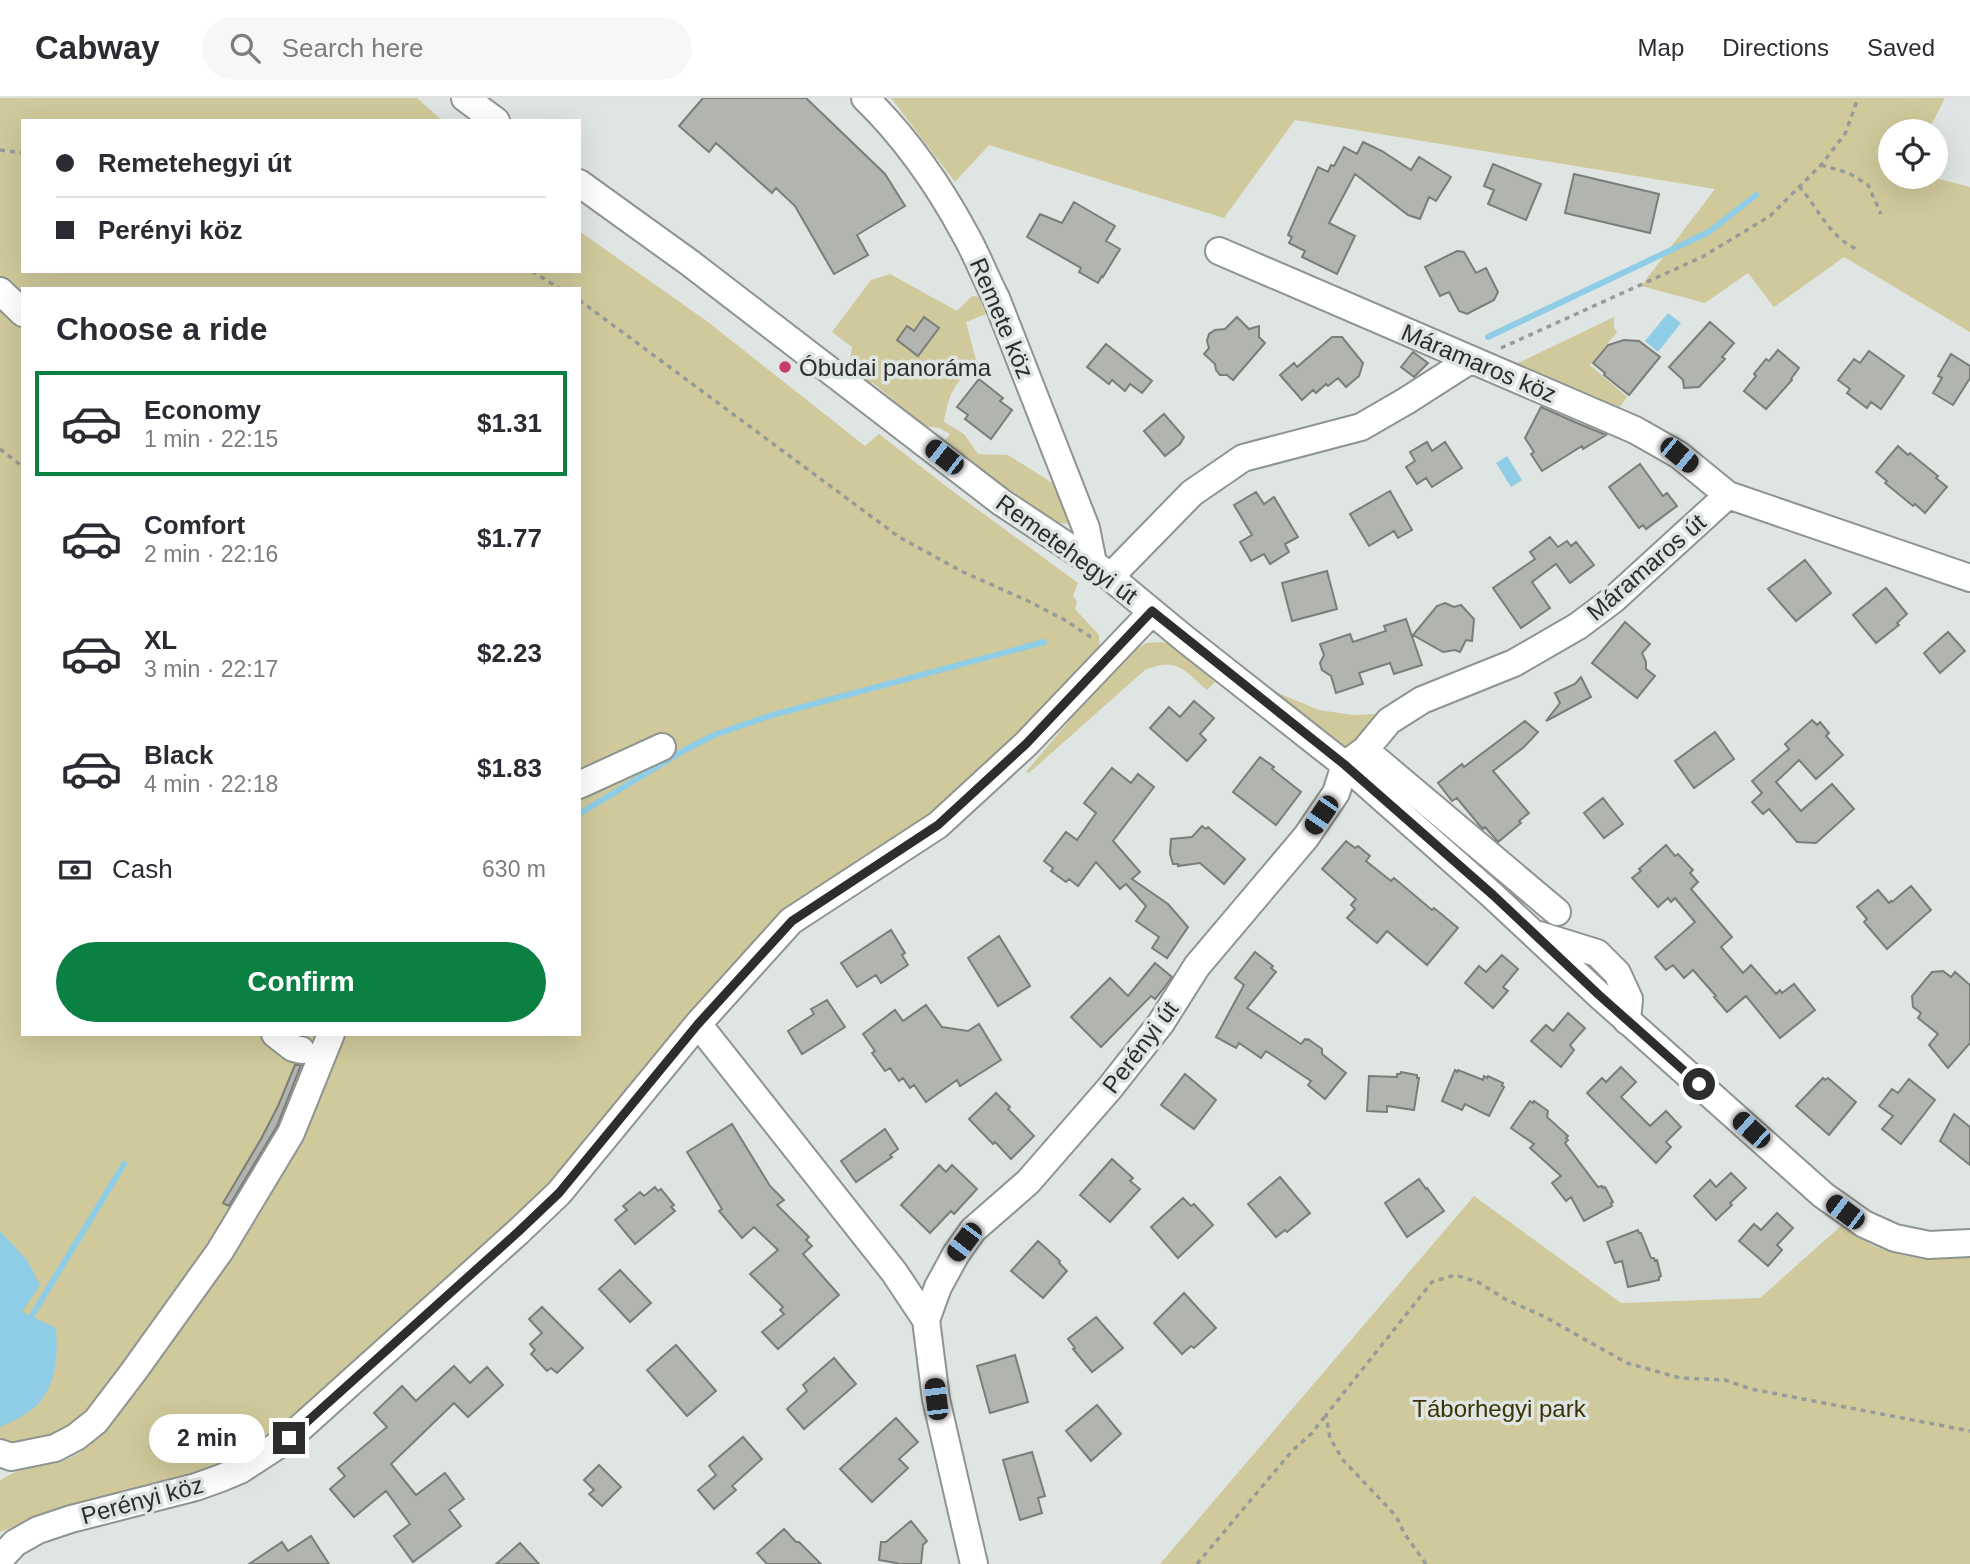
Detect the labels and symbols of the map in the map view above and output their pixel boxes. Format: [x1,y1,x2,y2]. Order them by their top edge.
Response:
street label: Remete köz [965,254,1039,382]
street label: Máramaros köz [1398,318,1560,408]
place label: Óbudai panoráma [799,354,992,381]
marker: Óbudai panoráma [777,359,793,375]
car [1657,434,1702,476]
car [921,436,968,478]
street label: Remetehegyi út [991,489,1143,610]
street label: Máramaros út [1581,508,1711,626]
car [1301,792,1342,838]
street label: Perényi út [1097,995,1183,1098]
route start [1683,1068,1715,1100]
car [1729,1108,1774,1152]
car [1822,1191,1869,1233]
car [943,1219,986,1265]
car [924,1377,949,1421]
park label: Táborhegyi park [1412,1395,1587,1422]
callout: 2 min [149,1414,264,1462]
route end [273,1422,305,1454]
street label: Perényi köz [78,1471,206,1529]

